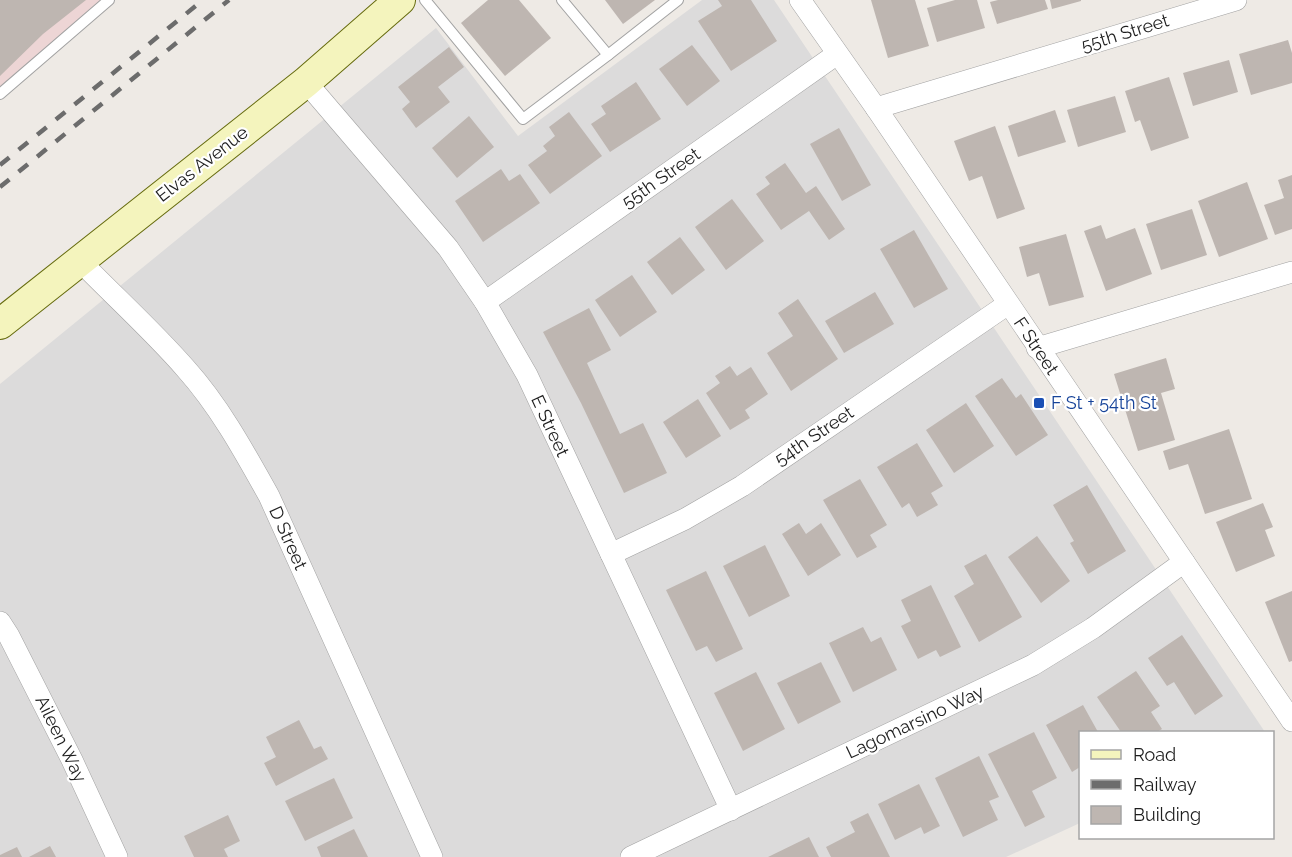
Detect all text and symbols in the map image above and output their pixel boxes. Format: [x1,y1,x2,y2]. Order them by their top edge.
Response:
street label: 55th Street [1078,9,1171,56]
street label: Elvas Avenue [152,121,252,206]
street label: 55th Street [618,143,704,212]
street label: F Street [1010,313,1063,378]
street label: E Street [527,392,574,460]
place label: F St + 54th St [1051,392,1157,413]
marker: F St + 54th St [1032,396,1046,410]
street label: 54th Street [770,402,857,470]
street label: D Street [265,503,312,573]
street label: Lagomarsino Way [842,680,987,763]
street label: Aileen Way [31,692,92,786]
legend [1079,731,1274,839]
text: Road [1133,744,1176,765]
text: Railway [1133,774,1197,795]
text: Building [1133,804,1201,825]

